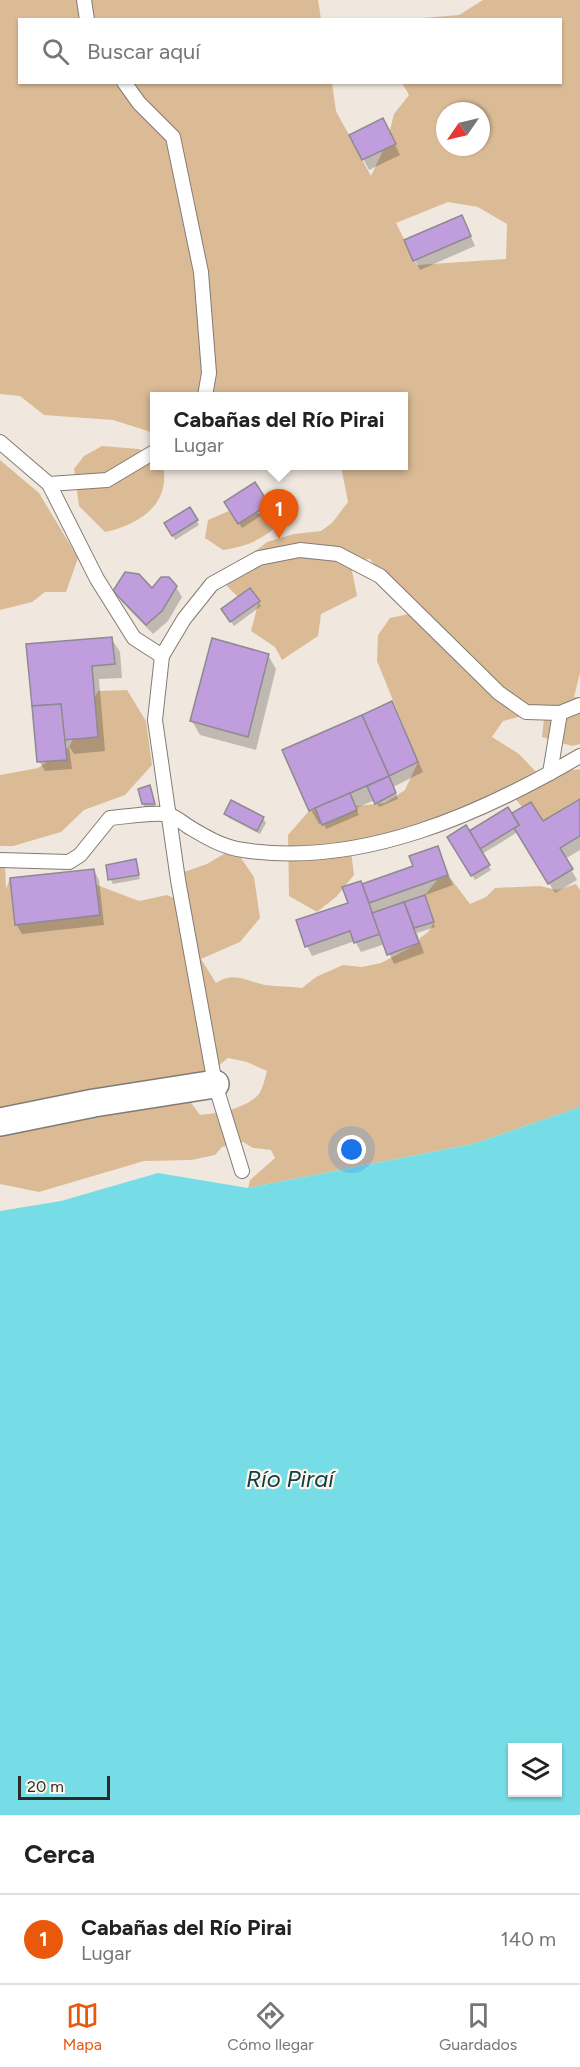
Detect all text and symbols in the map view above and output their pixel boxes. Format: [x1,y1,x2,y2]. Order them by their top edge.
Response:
search box [18,18,562,84]
icon: search [39,35,72,68]
text: Buscar aquí [87,38,200,65]
north arrow [436,102,490,156]
popup [150,392,408,470]
text: Cabañas del Río Pirai [174,406,384,433]
text: Lugar [174,433,224,457]
pin: 1 [260,490,298,539]
your location [337,1135,366,1164]
water label: Río Piraí [246,1464,337,1493]
map controls [508,1743,562,1797]
button: layers [508,1743,562,1797]
scale bar [18,1773,110,1800]
text: 20 m [27,1777,64,1796]
text: Cerca [24,1838,95,1870]
text: Cabañas del Río Pirai [81,1914,292,1941]
text: 1 [39,1927,48,1951]
text: 140 m [501,1927,556,1951]
text: Lugar [81,1941,131,1965]
tab: Mapa [63,1999,102,2054]
tab: Cómo llegar [227,1999,314,2054]
tab: Guardados [439,1999,517,2054]

